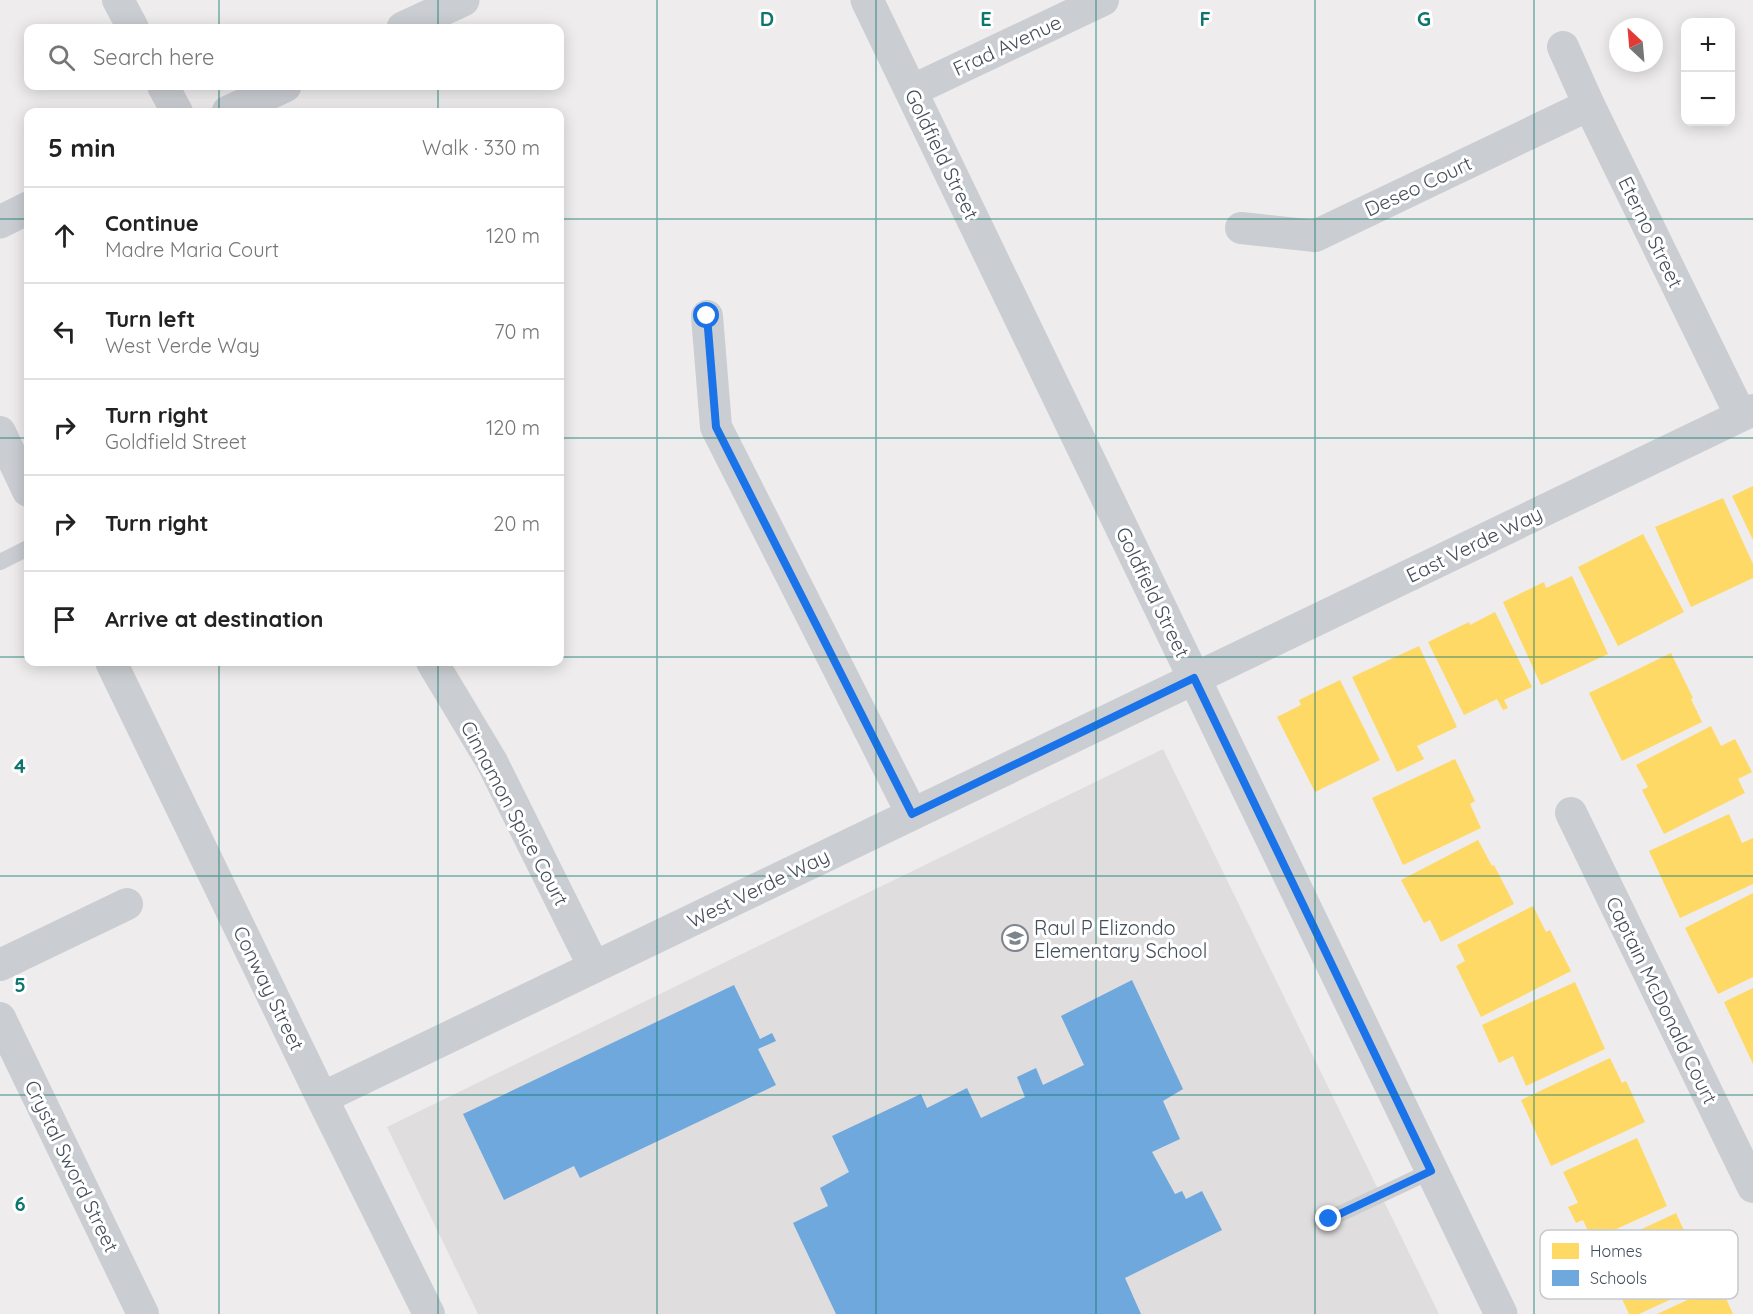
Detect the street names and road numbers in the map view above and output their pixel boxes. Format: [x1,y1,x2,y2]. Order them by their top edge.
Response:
street label: Frad Avenue [949,9,1065,81]
street label: Goldfield Street [900,85,984,223]
street label: Deseo Court [1361,150,1476,222]
street label: Eterno Street [1613,172,1689,292]
street label: East Verde Way [1402,500,1546,588]
street label: Goldfield Street [1111,523,1195,661]
street label: Cinnamon Spice Court [456,716,574,910]
street label: West Verde Way [683,843,833,933]
street label: Captain McDonald Court [1601,892,1723,1108]
street label: Conway Street [228,922,310,1055]
street label: Crystal Sword Street [20,1076,125,1256]

